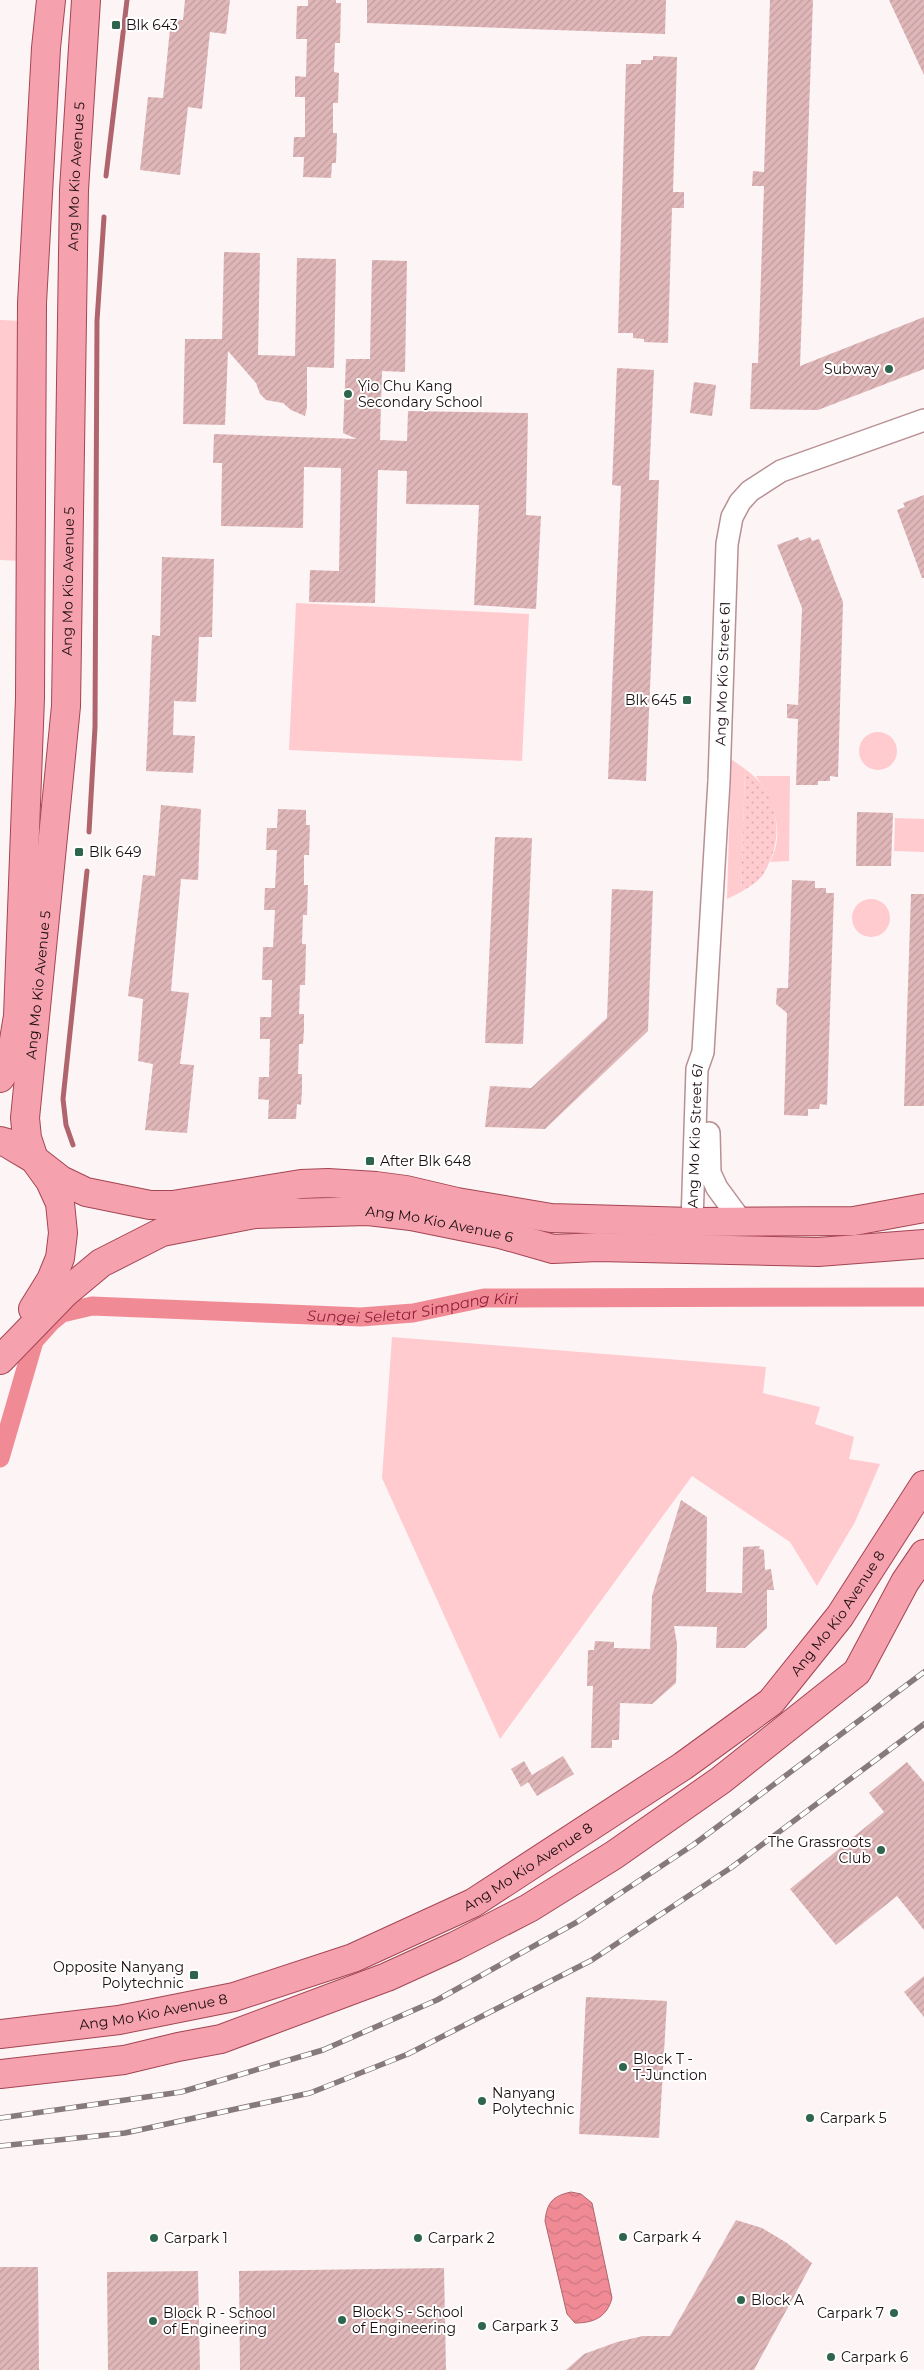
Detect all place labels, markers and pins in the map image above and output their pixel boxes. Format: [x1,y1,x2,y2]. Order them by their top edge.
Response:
place label: Blk 643 [126,16,178,34]
marker: Blk 643 [110,19,122,31]
place label: Subway [824,360,879,378]
marker: Subway [883,363,895,375]
place label: Yio Chu Kang Secondary School [358,377,483,411]
marker: Yio Chu Kang Secondary School [342,388,354,400]
place label: Blk 645 [625,691,677,709]
marker: Blk 645 [681,694,693,706]
place label: Blk 649 [89,843,142,861]
marker: Blk 649 [73,846,85,858]
place label: After Blk 648 [380,1152,471,1170]
marker: After Blk 648 [364,1155,376,1167]
place label: The Grassroots Club [768,1833,871,1867]
marker: The Grassroots Club [875,1844,887,1856]
place label: Opposite Nanyang Polytechnic [53,1958,184,1992]
marker: Opposite Nanyang Polytechnic [188,1969,200,1981]
place label: Block T - T-Junction [633,2050,707,2084]
marker: Block T - T-Junction [617,2061,629,2073]
place label: Nanyang Polytechnic [492,2084,574,2118]
marker: Nanyang Polytechnic [476,2095,488,2107]
place label: Carpark 5 [820,2109,887,2127]
marker: Carpark 5 [804,2112,816,2124]
place label: Carpark 4 [633,2228,702,2246]
place label: Carpark 1 [164,2229,228,2247]
place label: Carpark 2 [428,2229,495,2247]
marker: Carpark 4 [617,2231,629,2243]
marker: Carpark 1 [148,2232,160,2244]
marker: Carpark 2 [412,2232,424,2244]
place label: Block A [751,2291,805,2309]
marker: Block A [735,2294,747,2306]
place label: Block S - School of Engineering [352,2303,463,2337]
place label: Block R - School of Engineering [163,2304,276,2338]
place label: Carpark 7 [817,2304,884,2322]
marker: Carpark 7 [888,2307,900,2319]
marker: Block S - School of Engineering [336,2314,348,2326]
marker: Block R - School of Engineering [147,2315,159,2327]
place label: Carpark 3 [492,2317,559,2335]
marker: Carpark 3 [476,2320,488,2332]
place label: Carpark 6 [841,2348,909,2366]
marker: Carpark 6 [825,2351,837,2363]

